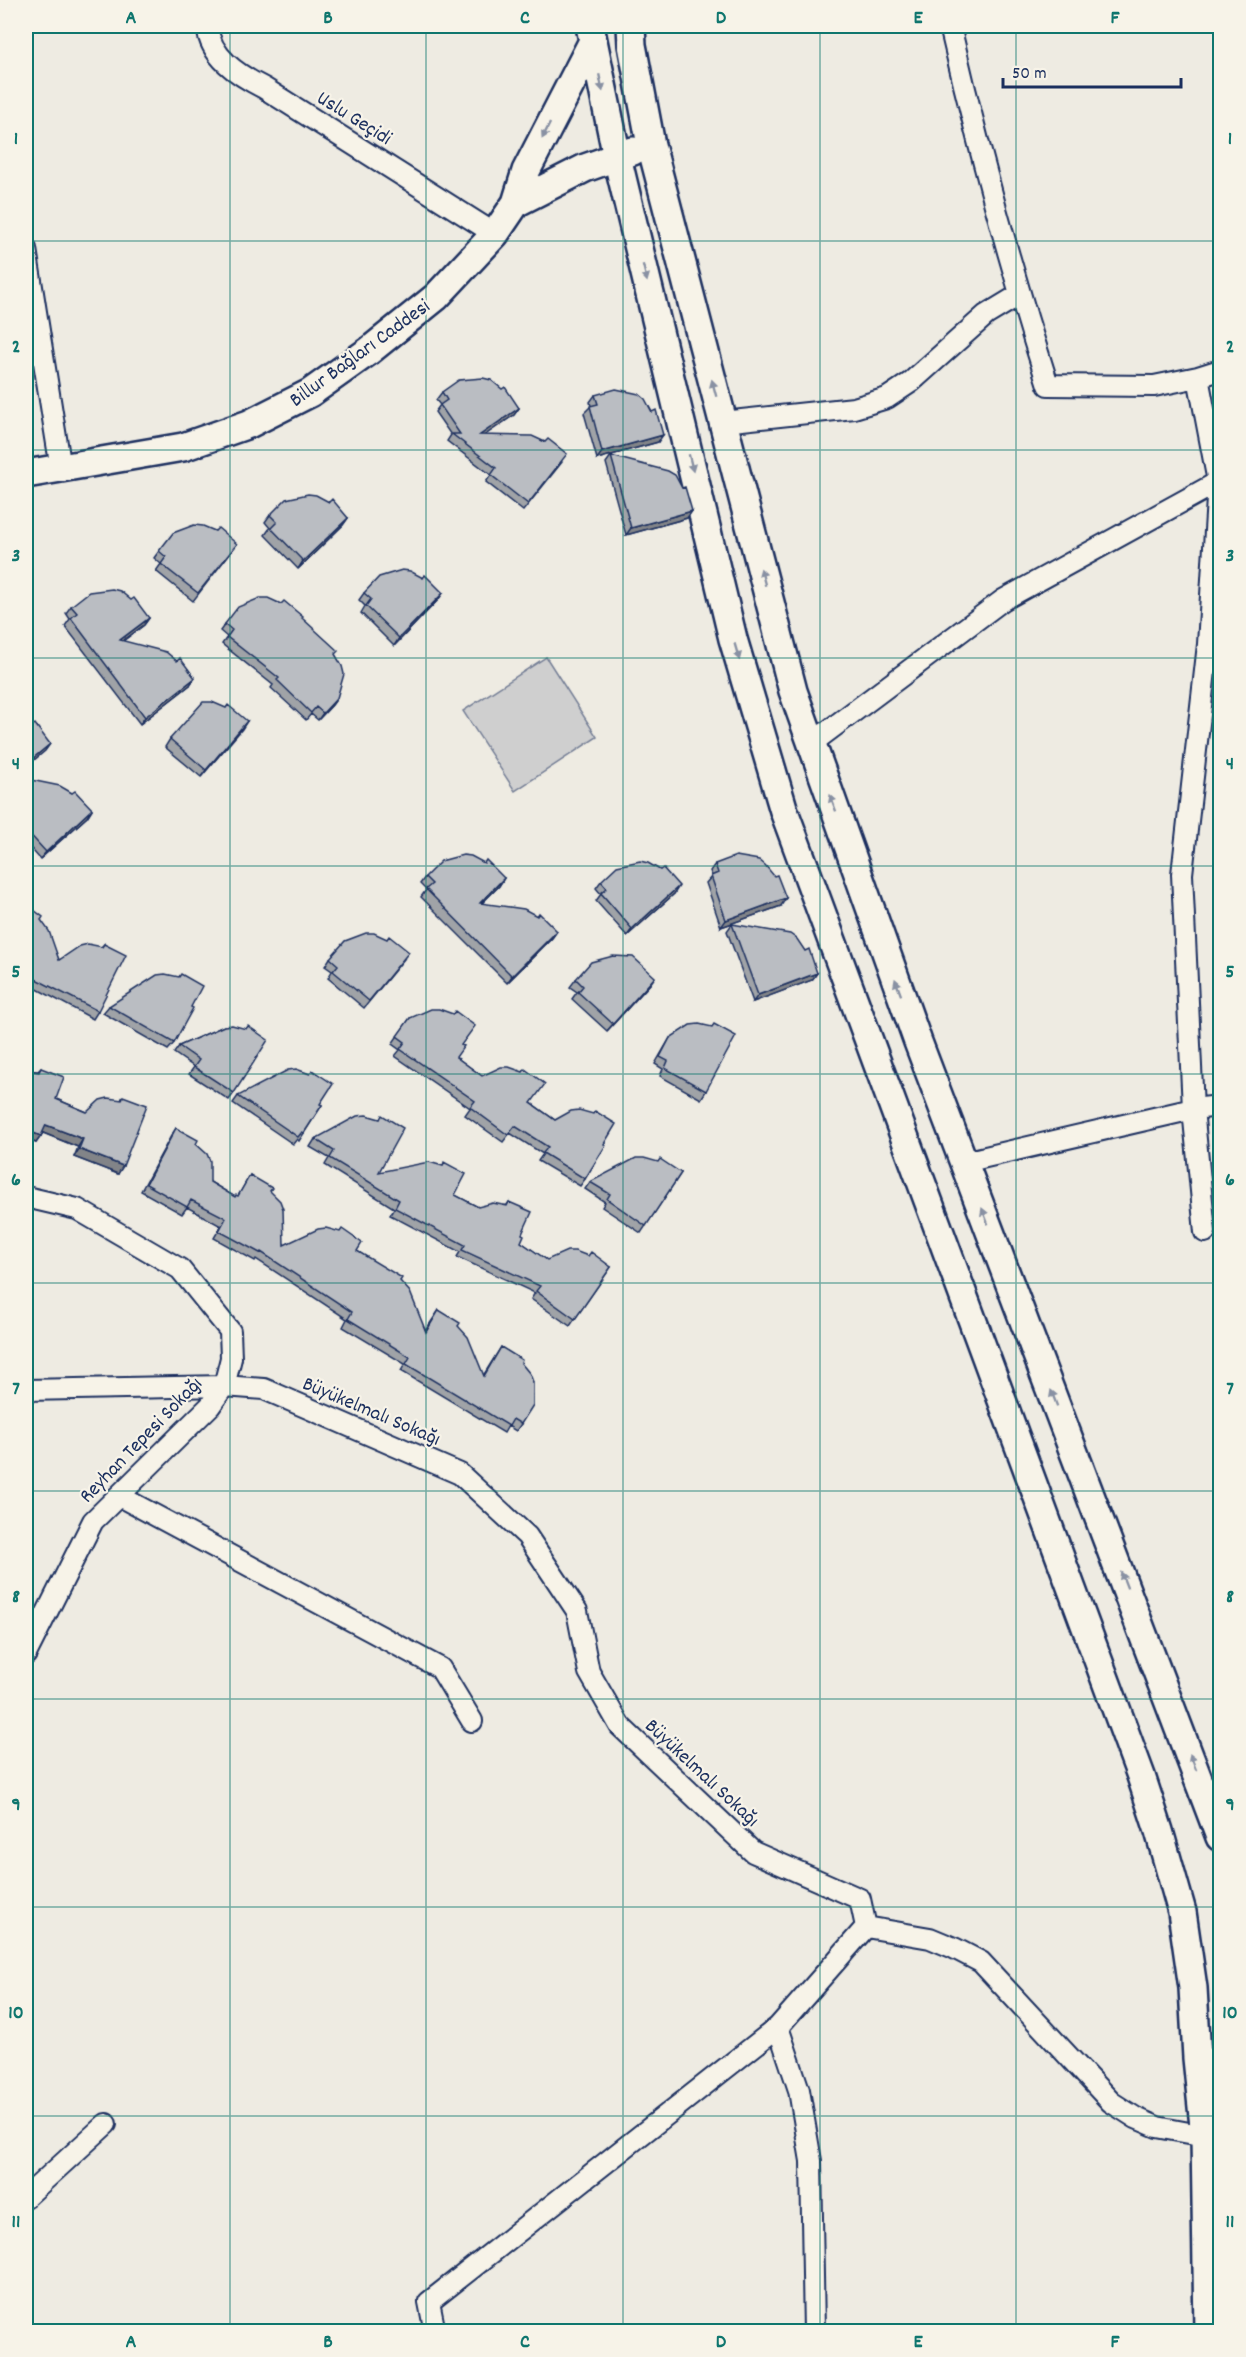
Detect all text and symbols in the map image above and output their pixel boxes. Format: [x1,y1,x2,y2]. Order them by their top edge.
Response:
text: A [126,5,137,33]
text: B [323,5,333,33]
text: C [520,5,530,33]
text: D [716,5,727,33]
text: E [913,5,923,33]
text: F [1111,5,1121,33]
scale bar [1003,51,1182,89]
text: 50 m [1012,62,1047,87]
one-way arrow [597,74,607,92]
street label: Uslu Geçidi [310,85,397,155]
one-way arrow [542,122,551,139]
text: 1 [14,126,18,154]
text: 1 [1228,126,1232,154]
one-way arrow [640,264,650,282]
street label: Billur Bağları Caddesi [284,293,437,416]
text: 2 [12,334,20,362]
text: 2 [1226,334,1234,362]
one-way arrow [709,379,718,397]
one-way arrow [686,453,696,472]
text: 3 [12,543,20,571]
text: 3 [1226,543,1234,571]
one-way arrow [758,568,768,586]
one-way arrow [733,643,742,661]
text: 4 [12,751,20,779]
text: 4 [1226,751,1234,779]
one-way arrow [827,794,837,812]
text: 5 [11,959,21,987]
text: 5 [1225,959,1235,987]
one-way arrow [892,978,902,996]
text: 6 [11,1167,21,1195]
text: 6 [1225,1167,1235,1195]
one-way arrow [980,1206,990,1224]
street label: Büyükelmalı Sokağı [297,1370,445,1455]
street label: Reyhan Tepesi Sokağı [74,1371,211,1511]
text: 7 [12,1376,20,1404]
text: 7 [1226,1376,1234,1404]
one-way arrow [1049,1389,1059,1407]
one-way arrow [1119,1571,1128,1589]
text: 8 [12,1584,20,1612]
text: 8 [1226,1584,1234,1612]
street label: Büyükelmalı Sokağı [637,1713,765,1835]
one-way arrow [1188,1753,1198,1771]
text: 9 [11,1792,21,1820]
text: 9 [1225,1792,1235,1820]
text: 10 [8,2000,24,2028]
text: 10 [1222,2000,1238,2028]
text: 11 [12,2209,20,2237]
text: 11 [1226,2209,1234,2237]
text: A [126,2329,137,2357]
text: B [323,2329,333,2357]
text: C [520,2329,530,2357]
text: D [716,2329,727,2357]
text: E [913,2329,923,2357]
text: F [1111,2329,1121,2357]

